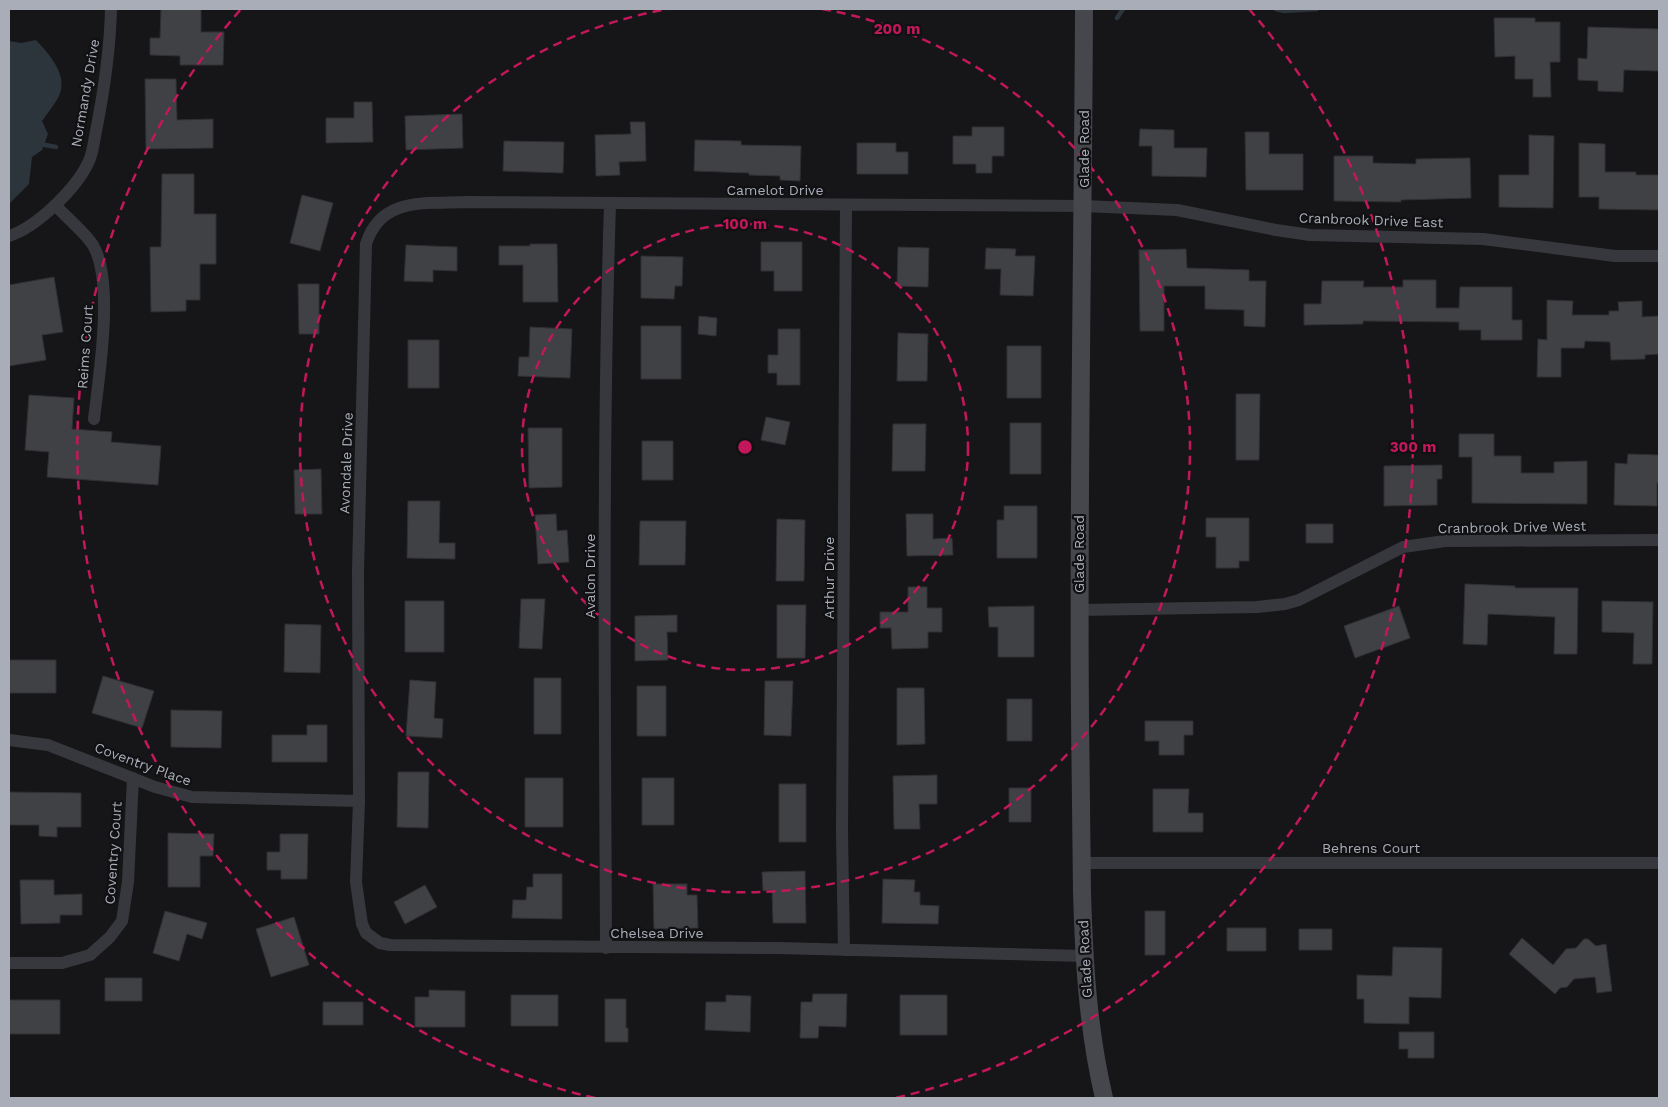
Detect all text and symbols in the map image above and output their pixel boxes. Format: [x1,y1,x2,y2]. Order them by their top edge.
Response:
text: 200 m [874,20,920,38]
street label: Normandy Drive [68,38,102,148]
street label: Glade Road [1076,110,1092,188]
street label: Camelot Drive [727,182,823,198]
street label: Cranbrook Drive East [1298,209,1444,231]
text: 100 m [723,215,767,233]
street label: Reims Court [74,304,96,390]
street label: Avondale Drive [336,412,356,514]
centre of rings [736,438,754,456]
text: 300 m [1390,438,1436,456]
street label: Glade Road [1071,515,1087,593]
street label: Cranbrook Drive West [1437,518,1587,536]
street label: Avalon Drive [582,534,598,618]
street label: Arthur Drive [821,537,837,619]
street label: Coventry Place [92,739,194,789]
street label: Coventry Court [101,801,125,905]
street label: Behrens Court [1322,840,1420,856]
street label: Glade Road [1075,920,1095,998]
street label: Chelsea Drive [610,925,704,941]

